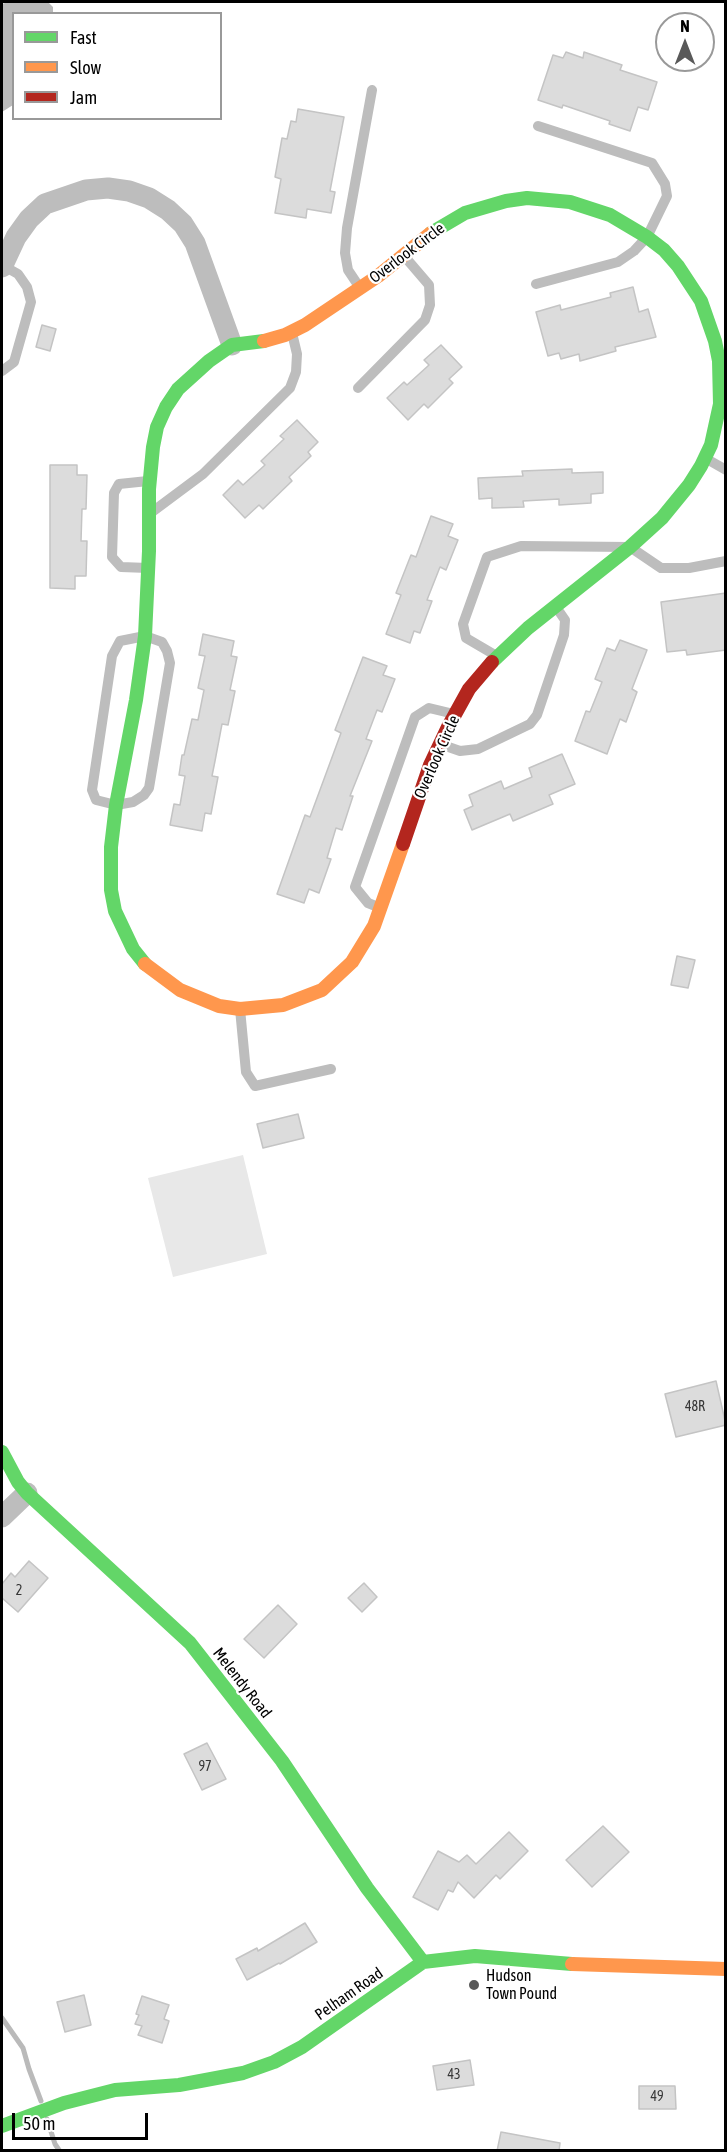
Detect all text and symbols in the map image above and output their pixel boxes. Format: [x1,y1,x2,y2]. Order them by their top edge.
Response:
legend [12,12,222,120]
north arrow [655,12,715,72]
text: N [680,17,690,35]
text: Fast [70,27,97,48]
text: Slow [70,57,101,78]
text: Jam [70,87,97,108]
street label: Overlook Circle [366,219,448,287]
street label: Overlook Circle [410,712,464,802]
house number: 48R [685,1399,705,1415]
house number: 2 [16,1583,22,1599]
street label: Melendy Road [209,1644,275,1722]
house number: 97 [198,1759,212,1775]
street label: Pelham Road [311,1964,387,2024]
place label: Hudson Town Pound [486,1966,557,2004]
marker: Hudson Town Pound [467,1978,481,1992]
house number: 43 [447,2067,461,2083]
house number: 49 [650,2089,664,2105]
scale bar [15,2101,152,2139]
text: 50 m [23,2113,55,2134]

